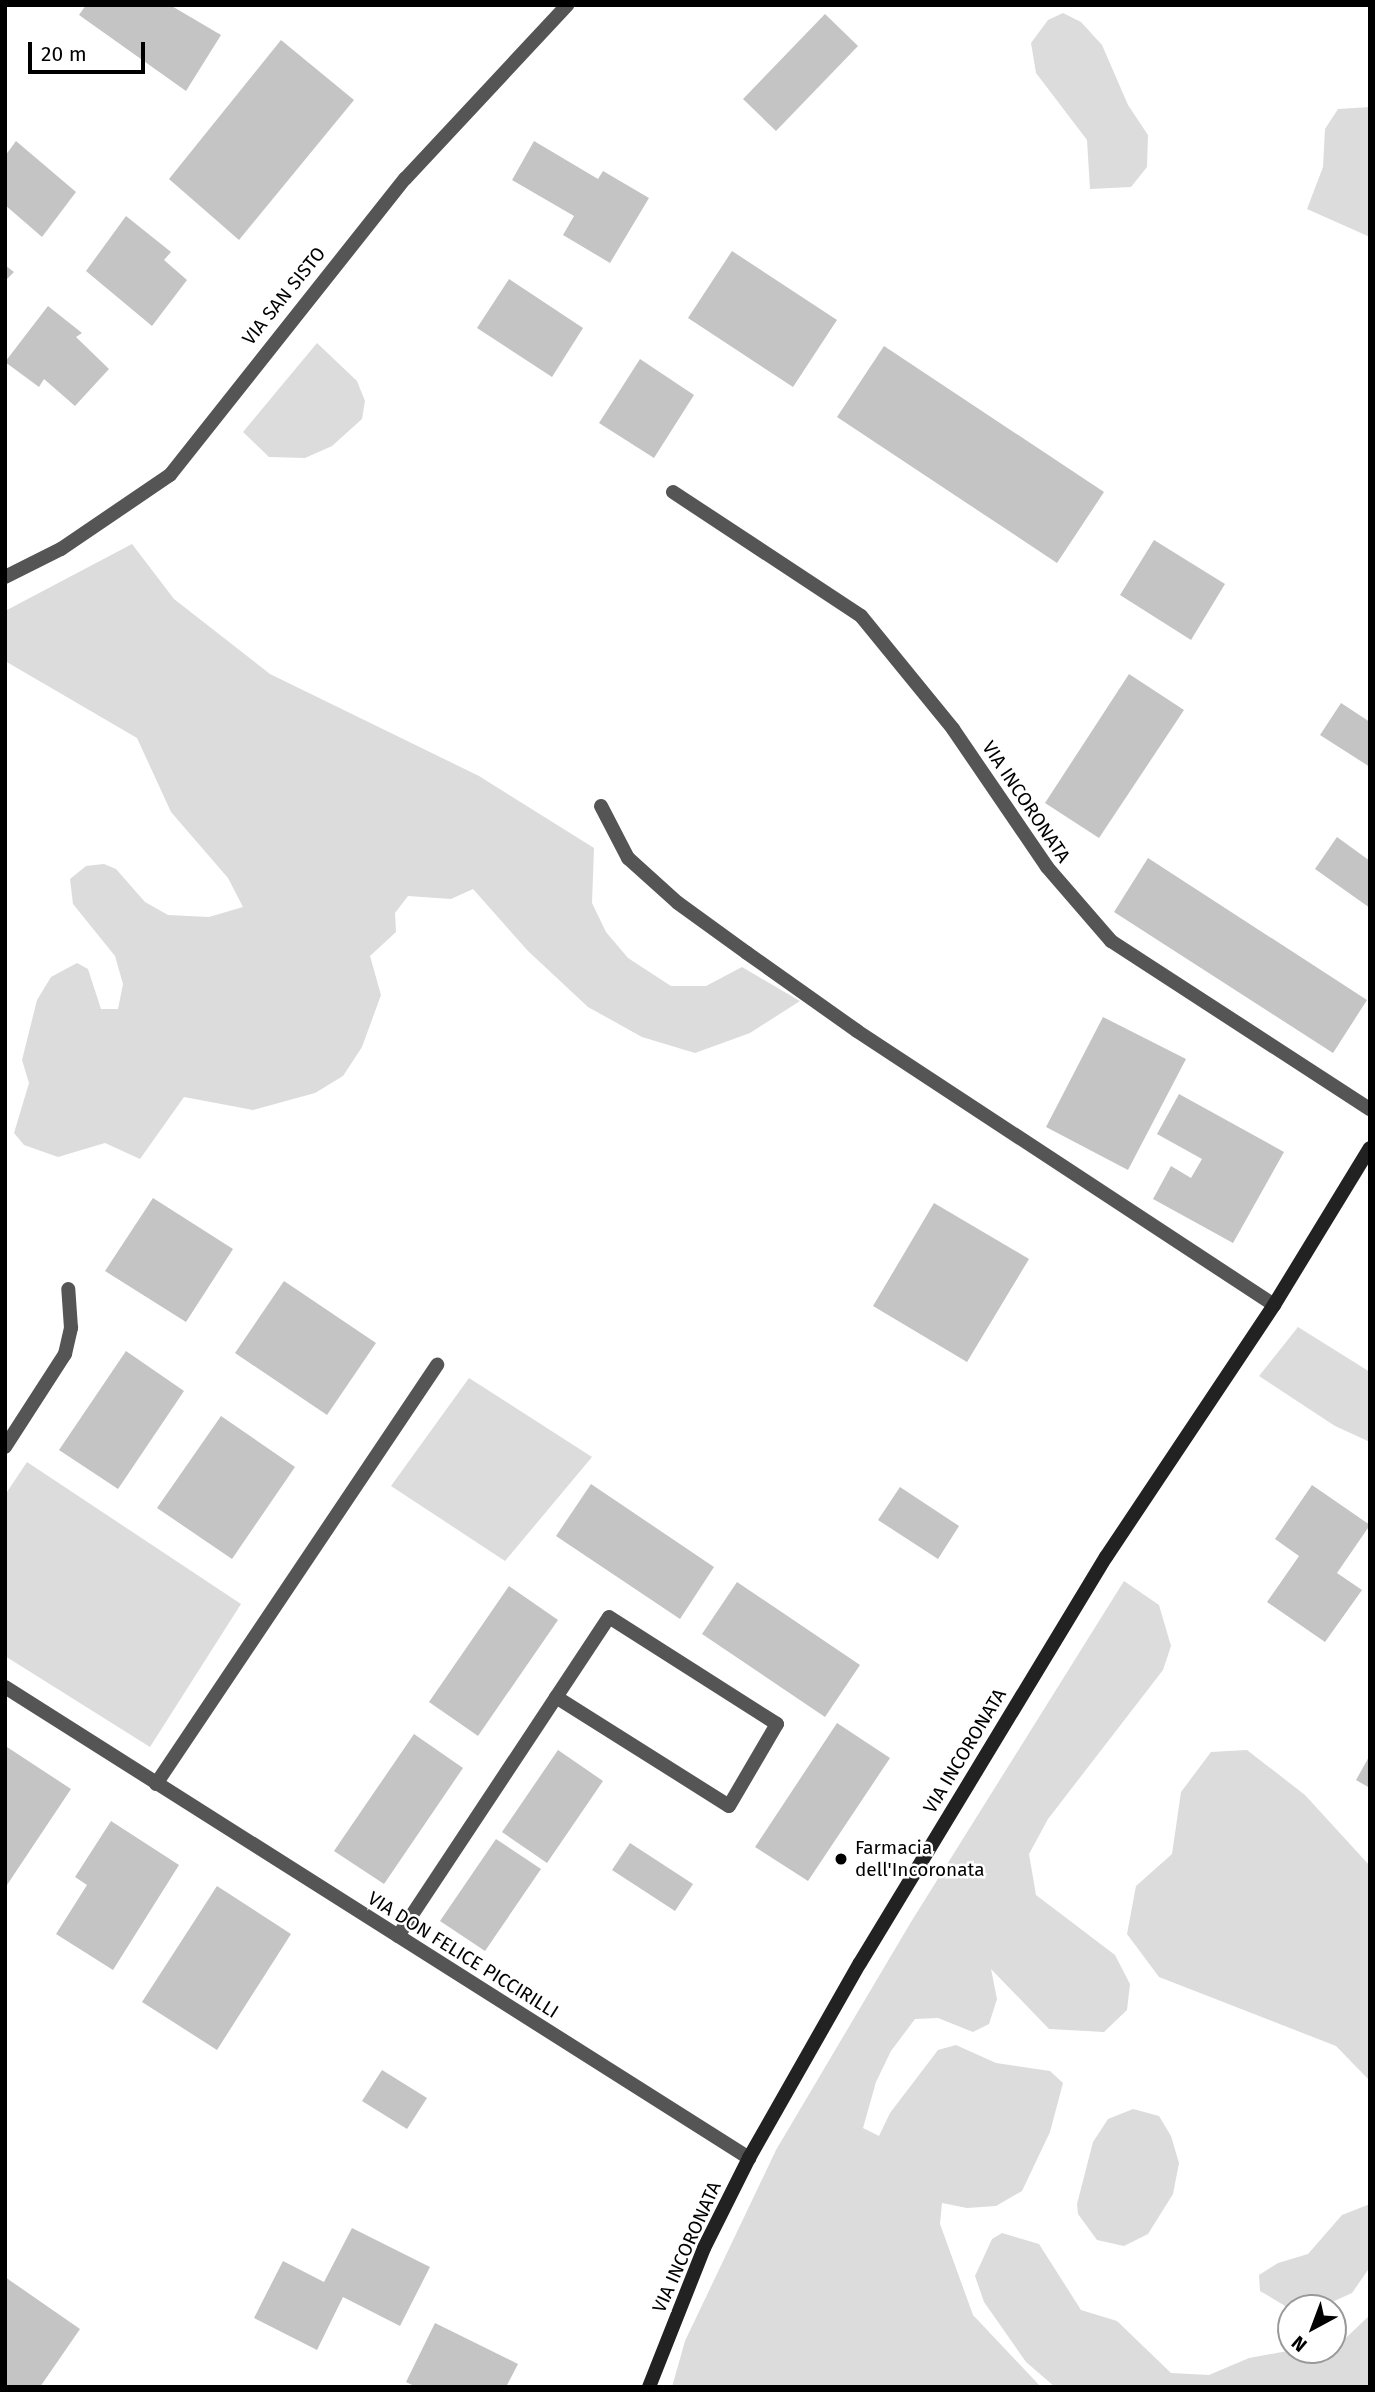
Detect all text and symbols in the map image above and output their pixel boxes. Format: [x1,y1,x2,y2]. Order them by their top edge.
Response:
scale bar [32,28,149,72]
text: 20 m [41,41,87,67]
street label: VIA SAN SISTO [238,242,330,350]
street label: VIA INCORONATA [977,737,1075,867]
street label: VIA INCORONATA [919,1685,1011,1817]
place label: Farmacia dell'Incoronata [855,1837,985,1881]
marker: Farmacia dell'Incoronata [833,1851,849,1867]
street label: VIA DON FELICE PICCIRILLI [363,1887,563,2023]
street label: VIA INCORONATA [648,2178,726,2316]
north arrow [1277,2294,1347,2364]
text: N [1287,2331,1312,2357]

